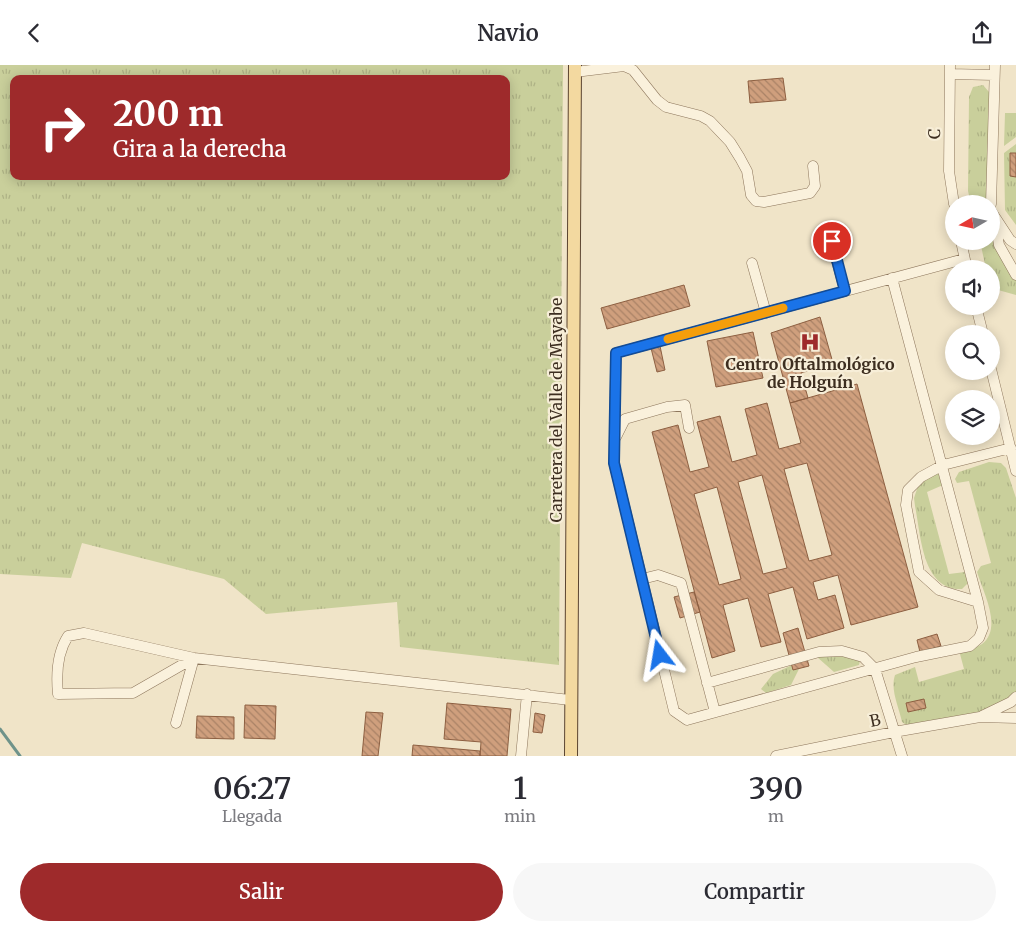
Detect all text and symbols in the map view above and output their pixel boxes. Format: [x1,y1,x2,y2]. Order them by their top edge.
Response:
icon: back [20,19,48,47]
text: Navio [477,19,539,47]
icon: share [968,19,996,47]
text: 200 m [113,92,223,136]
icon: right [30,95,95,160]
street label: C [924,129,944,139]
text: Gira a la derecha [113,135,287,163]
north arrow [945,195,1000,250]
map controls [945,195,1000,445]
pin [811,220,853,262]
icon: arrive [818,227,846,255]
button: sound [945,260,1000,315]
street label: Carretera del Valle de Mayabe [546,298,566,522]
button: search [945,325,1000,380]
hospital icon: Centro Oftalmológico de Holguín [799,331,821,353]
place label: Centro Oftalmológico de Holguín [726,354,895,392]
button: layers [945,390,1000,445]
position arrow [633,628,685,680]
street label: B [868,709,883,731]
text: 06:27 [213,769,291,807]
text: 1 [513,769,527,807]
text: 390 [749,769,803,807]
text: Llegada [222,806,282,826]
text: min [504,806,536,826]
text: m [768,806,784,826]
button: Salir [20,863,503,921]
button: Compartir [513,863,996,921]

